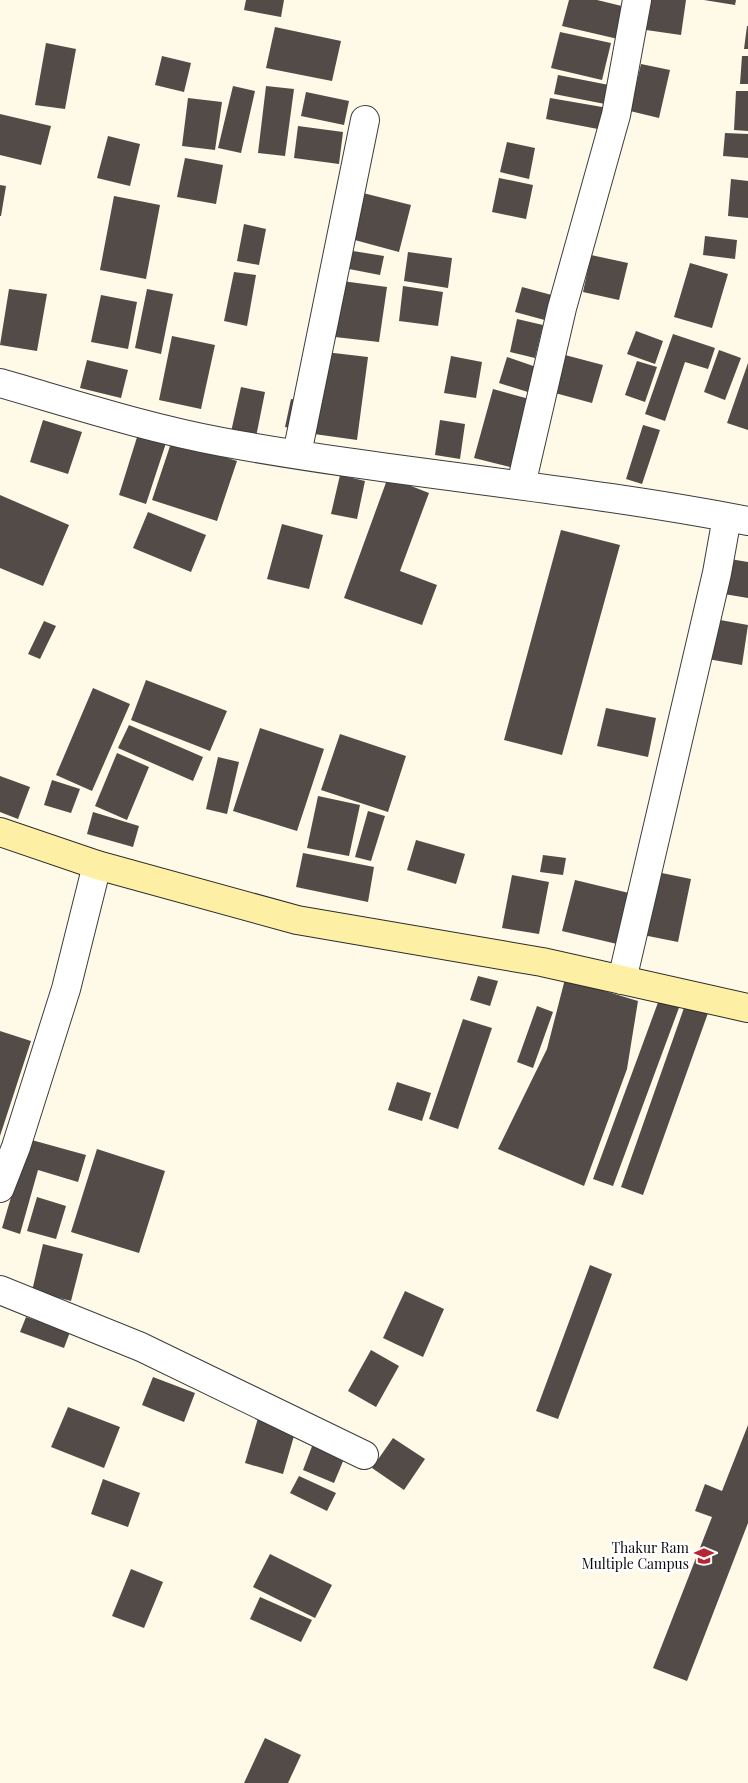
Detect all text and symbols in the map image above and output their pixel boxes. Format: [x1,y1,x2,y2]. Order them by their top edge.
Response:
place label: Thakur Ram Multiple Campus [582,1538,690,1573]
school or university icon: Thakur Ram Multiple Campus [693,1545,715,1567]

